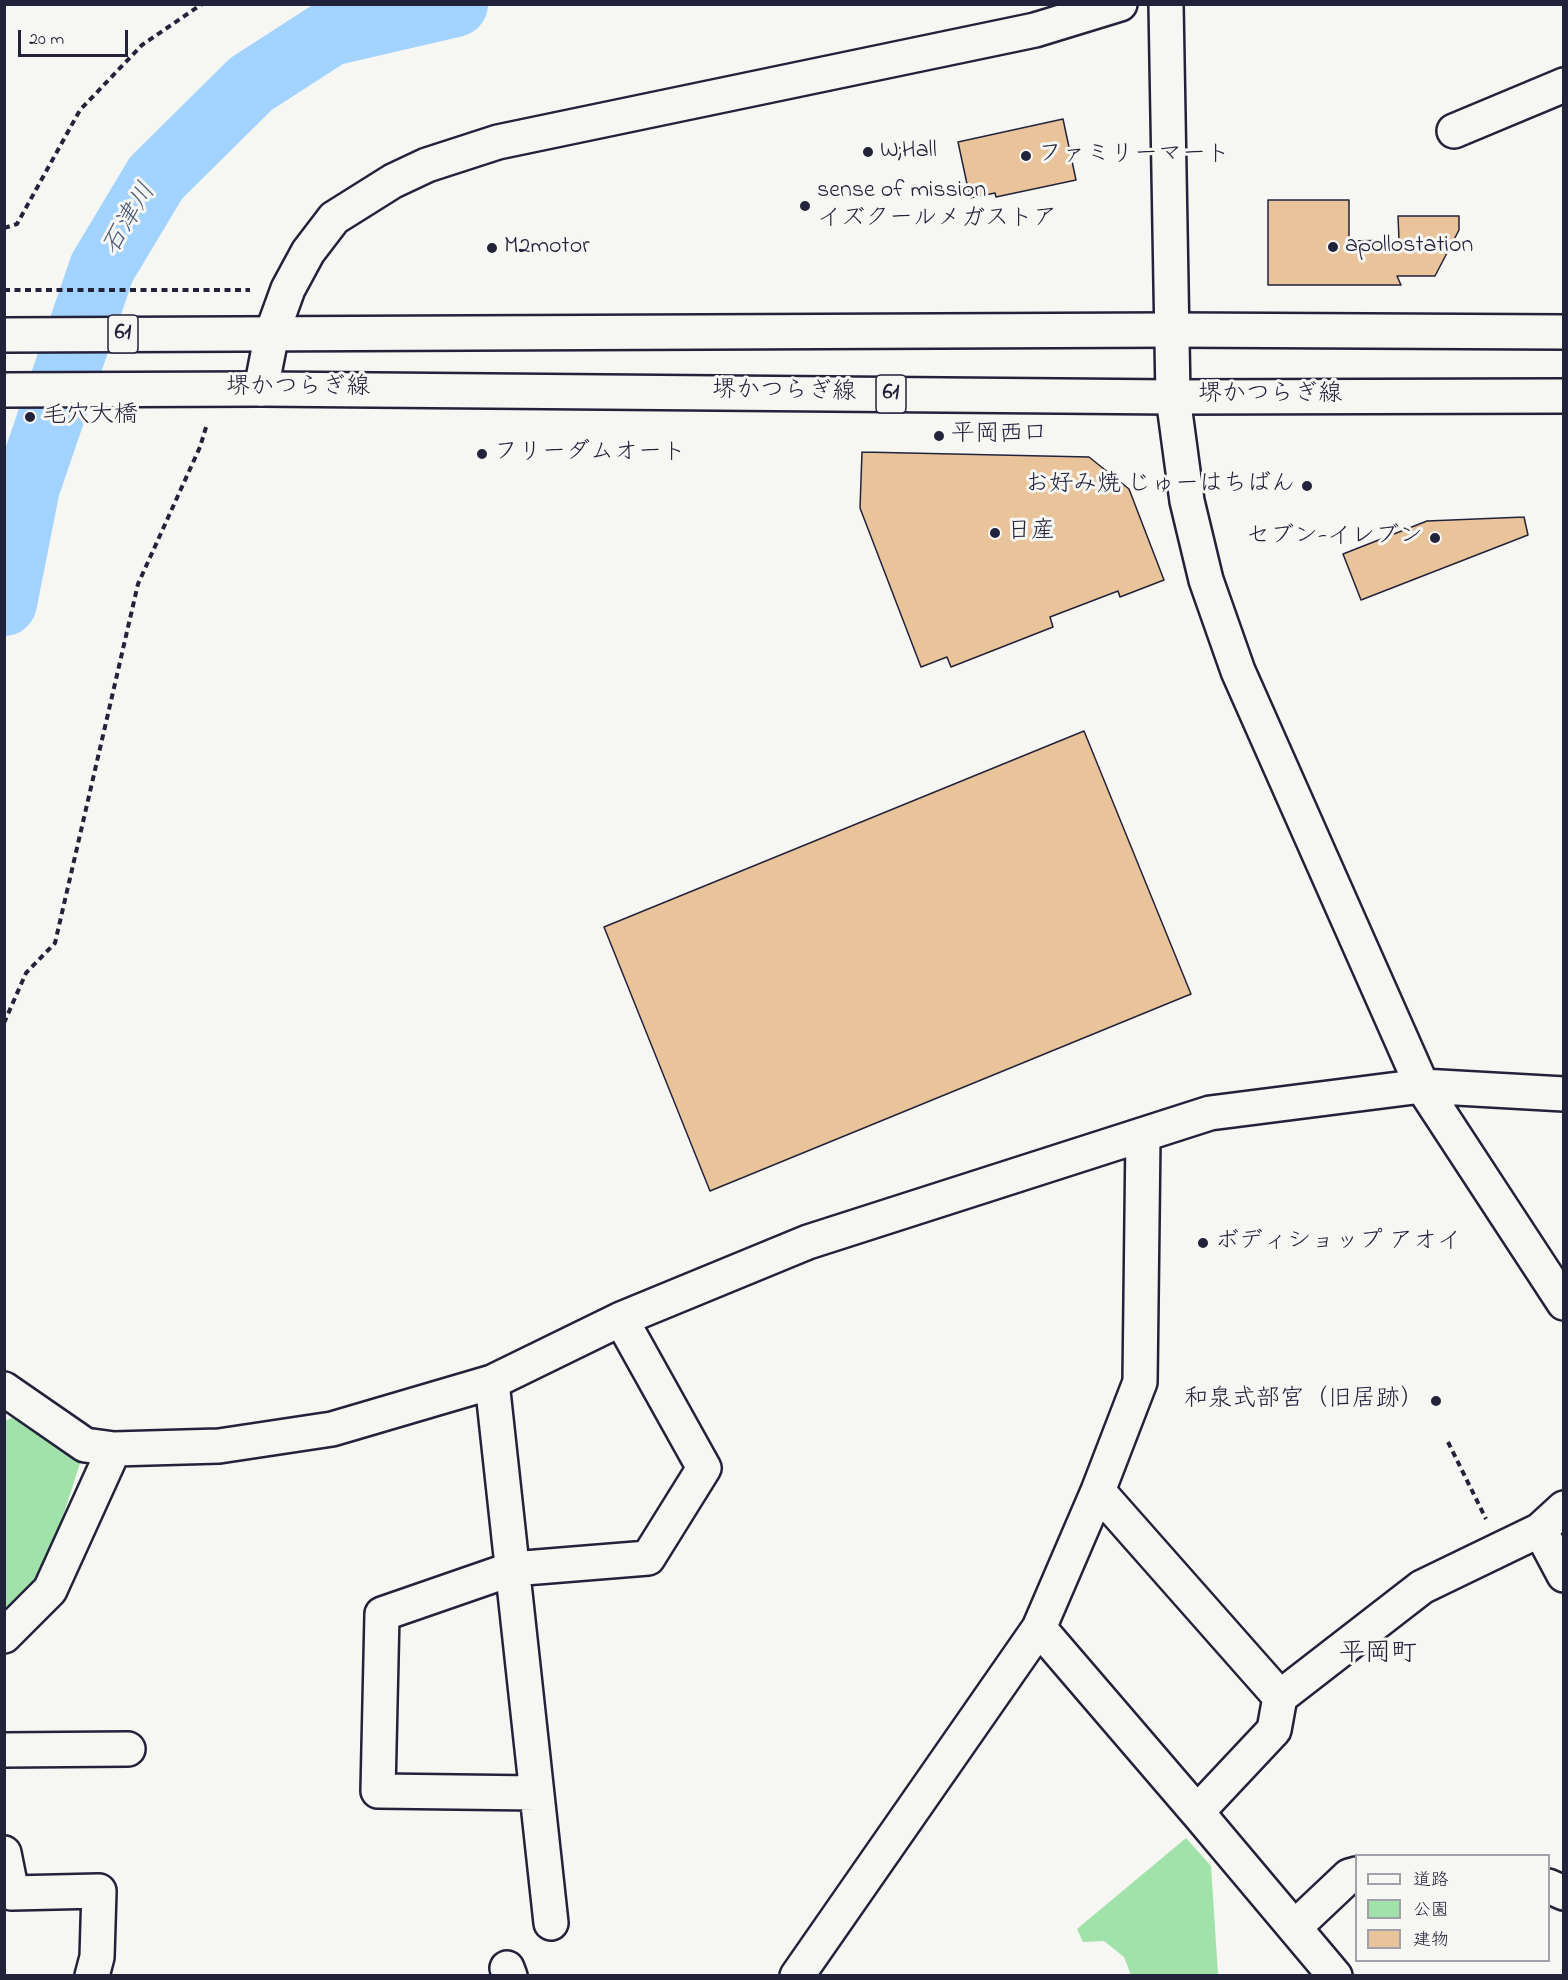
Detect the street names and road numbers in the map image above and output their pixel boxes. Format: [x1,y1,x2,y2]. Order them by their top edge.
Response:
road number: 61 [108,315,138,353]
street label: 堺かつらぎ線 [226,375,370,403]
road number: 61 [876,375,906,413]
street label: 堺かつらぎ線 [712,377,856,409]
street label: 堺かつらぎ線 [1198,382,1342,410]

